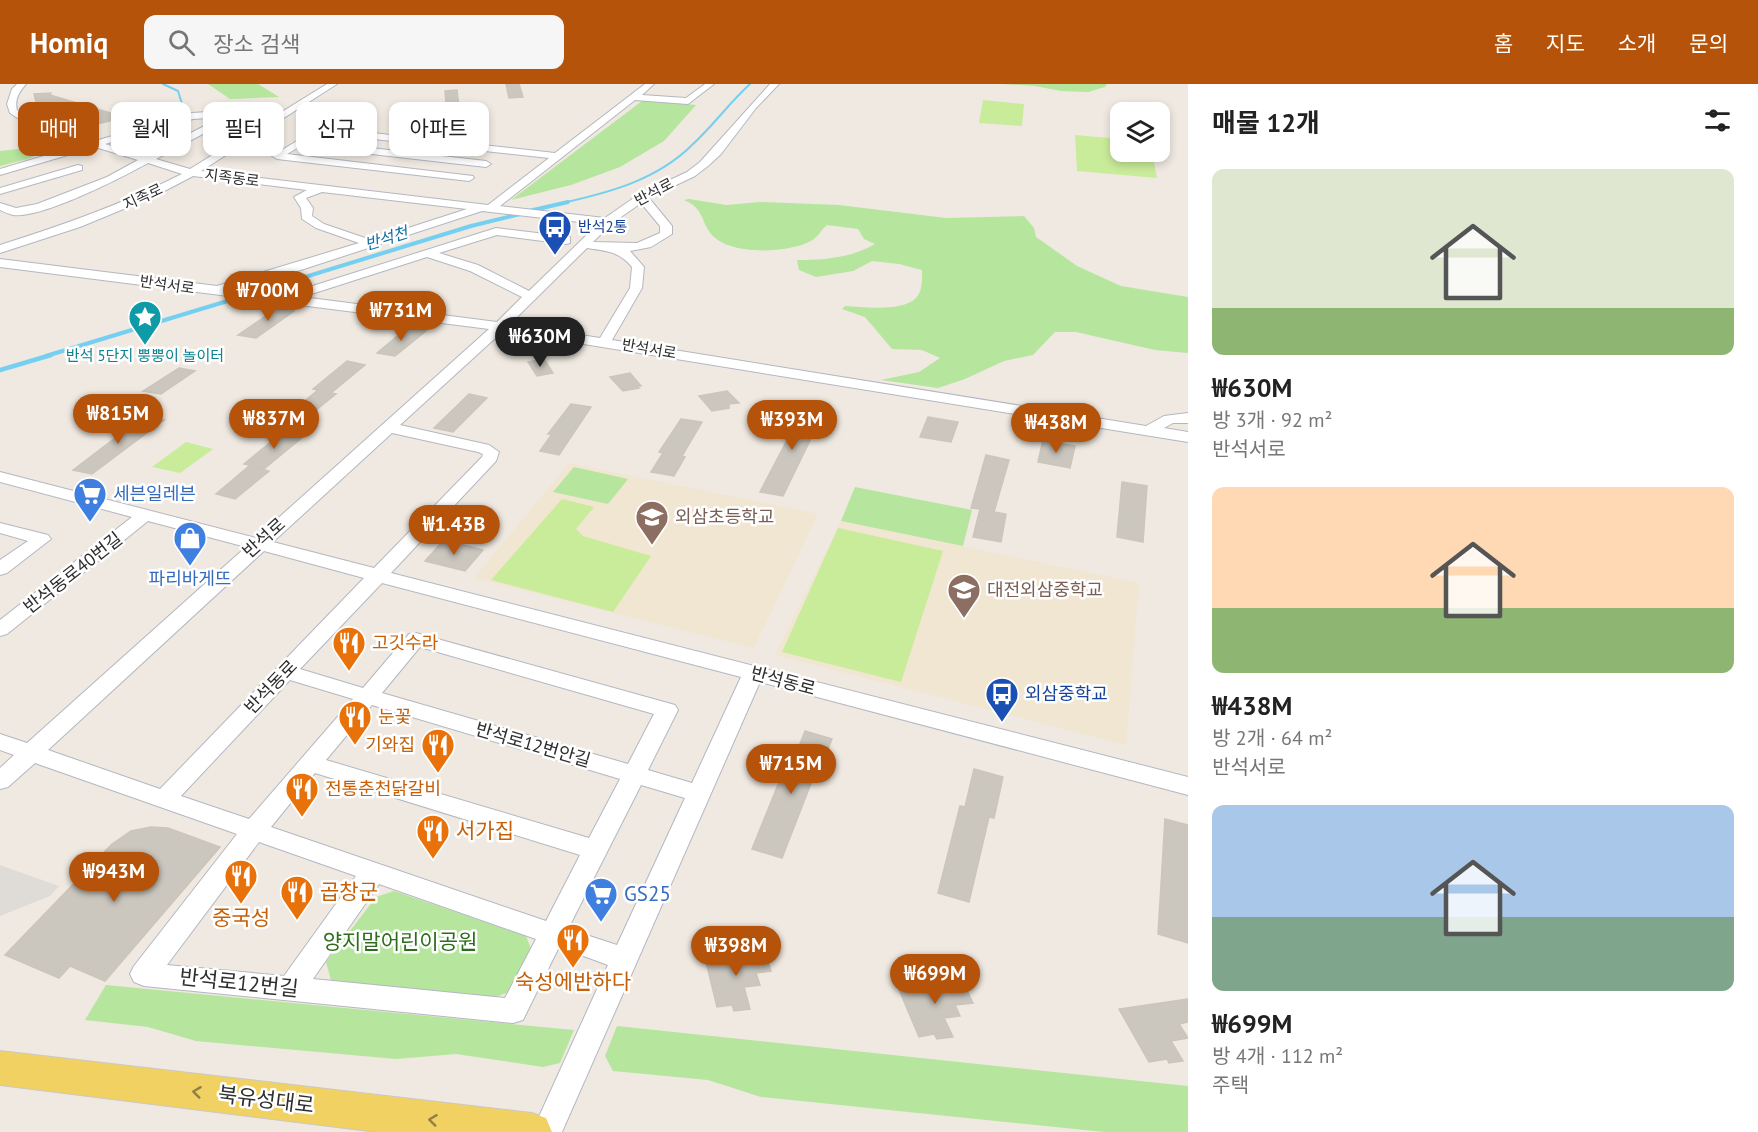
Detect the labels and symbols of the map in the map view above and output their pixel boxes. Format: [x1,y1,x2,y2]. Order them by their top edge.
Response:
street label: 지족동로 [204,165,261,190]
street label: 반석로 [631,173,677,210]
street label: 지족로 [120,179,166,214]
bus stop icon: 반석2통 [537,209,573,256]
place label: 반석2통 [578,217,628,236]
water label: 반석천 [362,221,412,254]
street label: 반석서로 [138,271,196,298]
pin: ₩700M [226,271,310,322]
pin: ₩731M [359,291,443,342]
place icon: 반석 5단지 뿡뿡이 놀이터 [127,299,163,346]
pin: ₩630M [498,317,582,368]
street label: 반석서로 [620,334,678,363]
place label: 반석 5단지 뿡뿡이 놀이터 [66,346,224,365]
pin: ₩815M [76,394,160,445]
pin: ₩837M [232,399,316,450]
pin: ₩393M [750,400,834,451]
pin: ₩438M [1014,403,1098,454]
supermarket icon: 세븐일레븐 [72,476,108,523]
place label: 세븐일레븐 [113,482,196,505]
school or university icon: 외삼초등학교 [634,499,670,546]
pin: ₩1.43B [405,505,503,556]
place label: 외삼초등학교 [675,505,774,528]
street label: 반석로 [238,512,290,563]
shop icon: 파리바게뜨 [172,520,208,567]
street label: 반석동로40번길 [19,527,127,618]
place label: 파리바게뜨 [149,567,231,590]
school or university icon: 대전외삼중학교 [946,572,982,619]
place label: 대전외삼중학교 [987,578,1103,601]
restaurant icon: 고깃수라 [331,625,367,672]
place label: 고깃수라 [372,631,439,654]
street label: 반석동로 [239,655,302,718]
street label: 반석동로 [748,661,818,700]
bus stop icon: 외삼중학교 [984,676,1020,723]
place label: 외삼중학교 [1025,682,1108,705]
restaurant icon: 눈꽃 [337,699,373,746]
place label: 눈꽃 [378,705,411,728]
street label: 반석로12번안길 [473,717,593,772]
restaurant icon: 기와집 [420,727,456,774]
place label: 기와집 [365,733,415,756]
pin: ₩715M [749,744,833,795]
restaurant icon: 전통춘천닭갈비 [284,771,320,818]
place label: 전통춘천닭갈비 [325,777,441,800]
restaurant icon: 서가집 [415,813,451,860]
place label: 서가집 [456,817,514,844]
pin: ₩943M [72,852,156,903]
restaurant icon: 중국성 [223,858,259,905]
restaurant icon: 곱창군 [279,874,315,921]
supermarket icon: GS25 [583,876,619,923]
place label: 곱창군 [320,878,378,905]
place label: GS25 [624,880,671,907]
place label: 중국성 [212,904,270,931]
restaurant icon: 숙성에반하다 [555,922,591,969]
pin: ₩398M [694,926,778,977]
park label: 양지말어린이공원 [323,928,477,955]
pin: ₩699M [893,954,977,1005]
street label: 반석로12번길 [178,963,300,1002]
place label: 숙성에반하다 [515,968,631,995]
street label: 북유성대로 [216,1080,316,1119]
one-way arrow [193,1086,202,1099]
one-way arrow [428,1114,437,1127]

